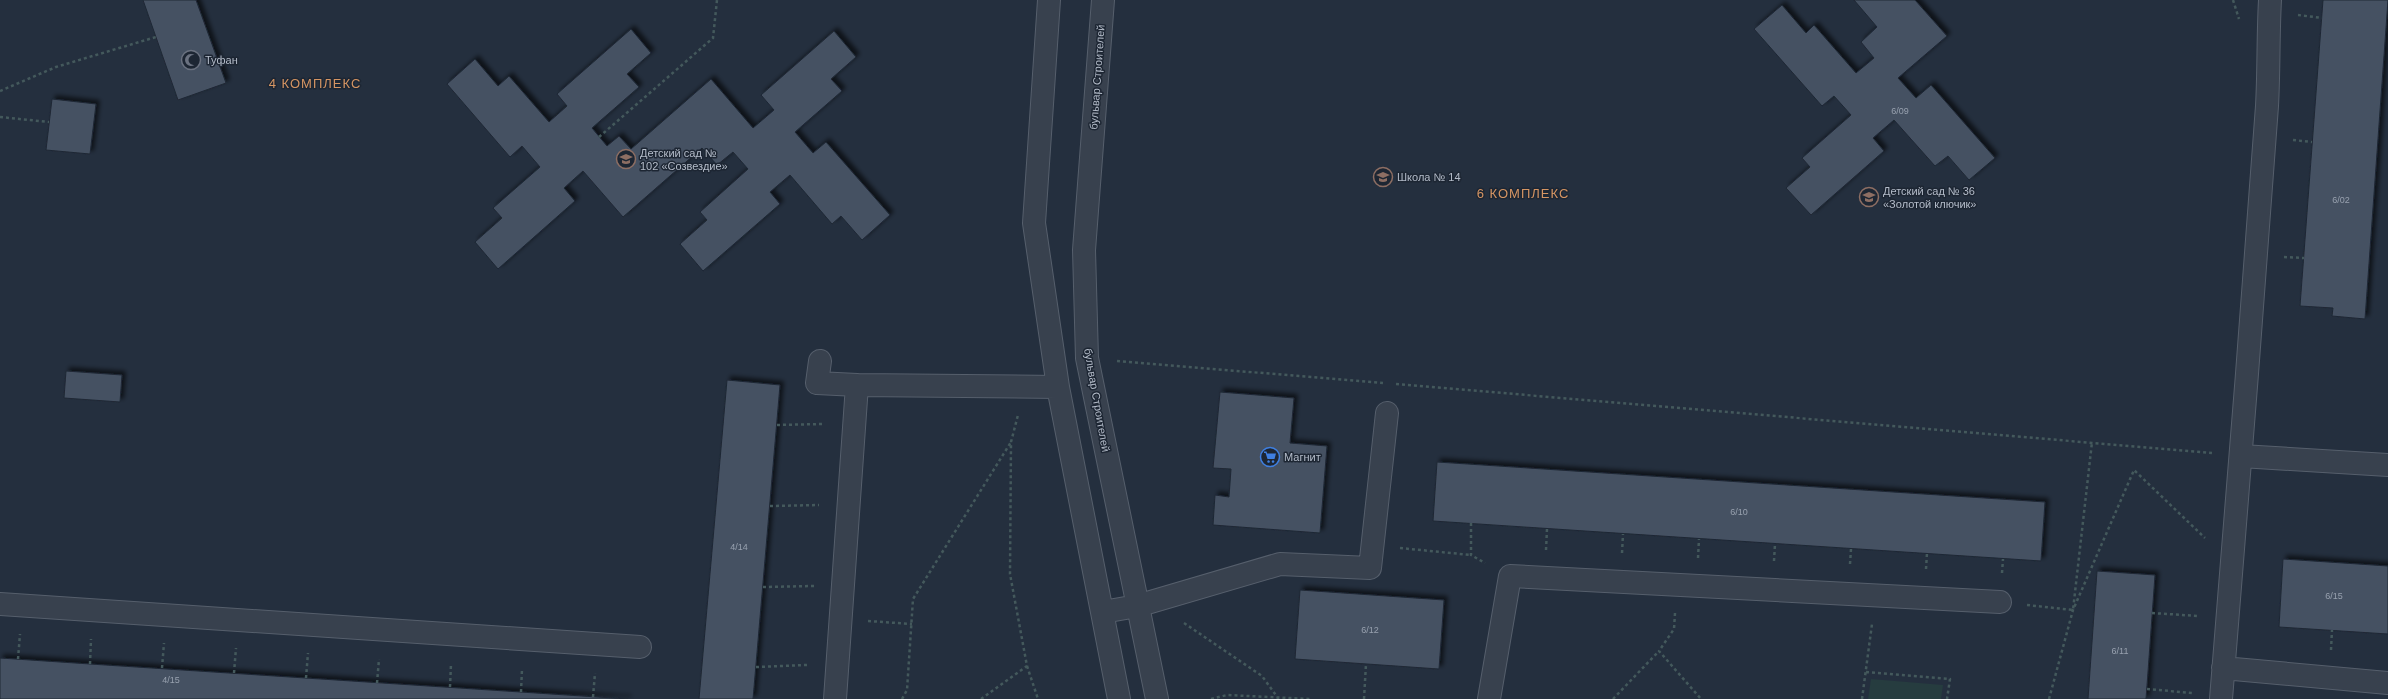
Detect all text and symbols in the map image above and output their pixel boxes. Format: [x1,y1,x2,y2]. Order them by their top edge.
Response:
street label: бульвар Строителей [1087,24,1107,130]
mosque icon: Туфан [180,49,202,71]
place label: Туфан [205,54,238,66]
district label: 4 КОМПЛЕКС [269,76,361,91]
house number: 6/09 [1891,106,1909,116]
place label: Детский сад № 102 «Созвездие» [640,147,728,172]
school or university icon: Детский сад № 102 «Созвездие» [615,148,637,170]
school or university icon: Школа № 14 [1372,166,1394,188]
place label: Школа № 14 [1397,171,1461,183]
place label: Детский сад № 36 «Золотой ключик» [1883,185,1976,210]
district label: 6 КОМПЛЕКС [1477,186,1569,201]
school or university icon: Детский сад № 36 «Золотой ключик» [1858,186,1880,208]
house number: 6/02 [2332,195,2350,205]
street label: бульвар Строителей [1082,347,1112,453]
supermarket icon: Магнит [1259,446,1281,468]
place label: Магнит [1284,451,1321,463]
house number: 6/10 [1730,507,1748,517]
house number: 4/14 [730,542,748,552]
house number: 6/15 [2325,591,2343,601]
house number: 6/12 [1361,625,1379,635]
house number: 6/11 [2112,646,2128,656]
house number: 4/15 [162,675,180,685]

